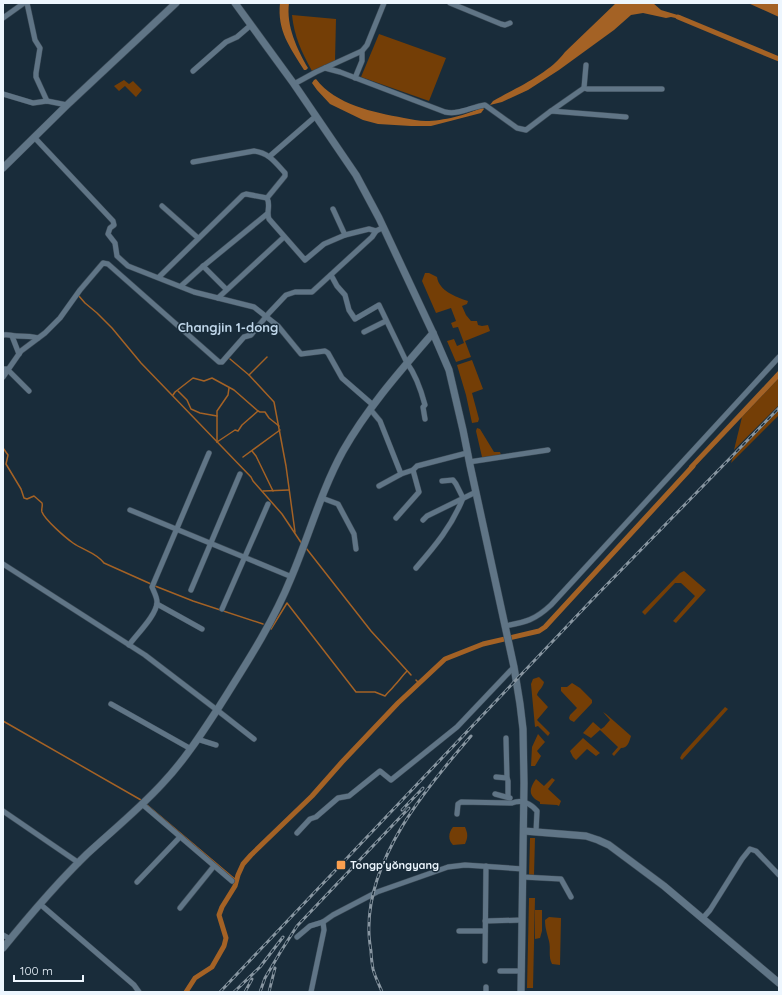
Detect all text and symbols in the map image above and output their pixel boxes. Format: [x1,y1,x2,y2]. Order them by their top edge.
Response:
district label: Changjin 1-dong [178,319,278,335]
place label: Tongp'yŏngyang [350,858,439,872]
marker: Tongp'yŏngyang [335,859,347,871]
scale bar [14,957,83,983]
text: 100 m [20,963,53,978]

